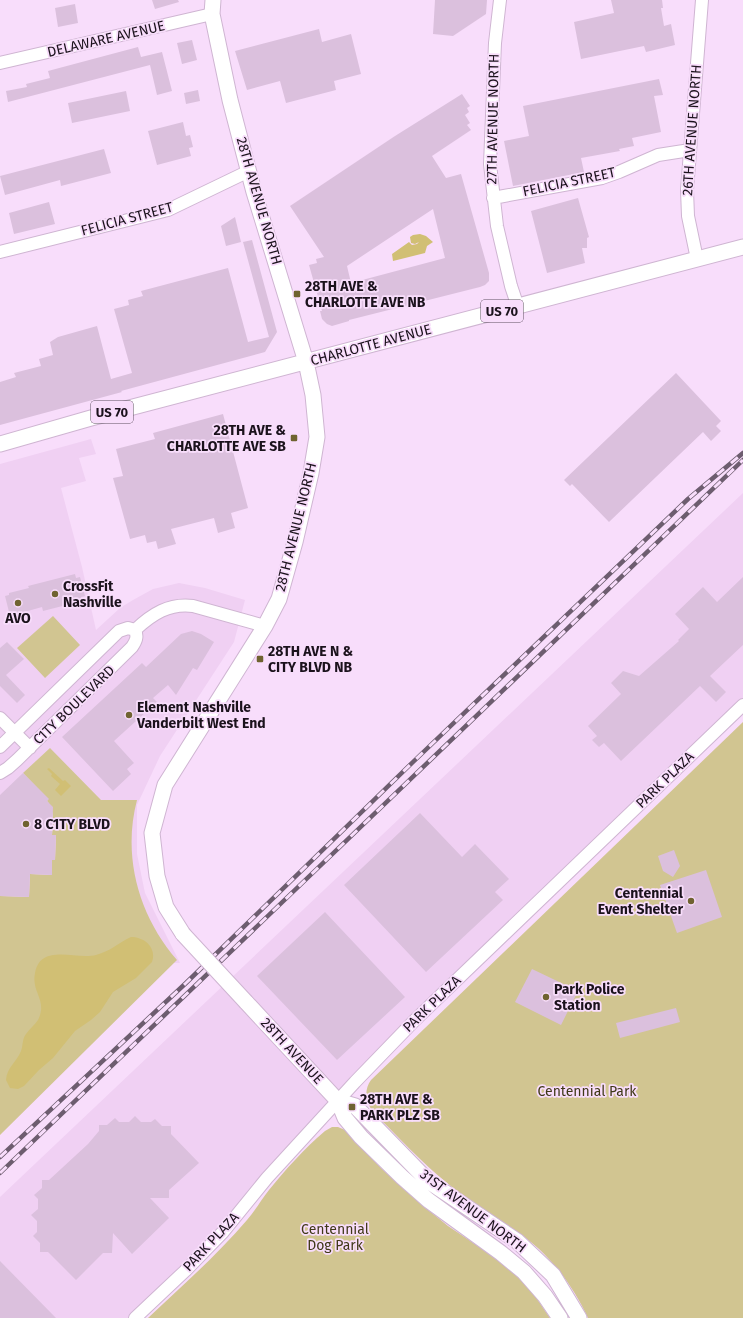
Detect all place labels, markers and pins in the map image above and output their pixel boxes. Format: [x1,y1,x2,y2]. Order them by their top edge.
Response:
place label: 28TH AVE & CHARLOTTE AVE NB [305,278,426,311]
marker: 28TH AVE & CHARLOTTE AVE NB [292,289,302,299]
place label: 28TH AVE & CHARLOTTE AVE SB [167,422,286,455]
marker: 28TH AVE & CHARLOTTE AVE SB [289,433,299,443]
place label: CrossFit Nashville [63,578,122,611]
marker: CrossFit Nashville [50,589,60,599]
marker: AVO [13,598,23,608]
place label: AVO [4,610,31,627]
place label: 28TH AVE N & CITY BLVD NB [268,643,354,676]
marker: 28TH AVE N & CITY BLVD NB [255,654,265,664]
place label: Element Nashville Vanderbilt West End [136,699,266,732]
marker: Element Nashville Vanderbilt West End [124,710,134,720]
place label: 8 C1TY BLVD [34,816,110,833]
marker: 8 C1TY BLVD [21,819,31,829]
place label: Centennial Event Shelter [598,885,684,918]
marker: Centennial Event Shelter [686,896,696,906]
place label: Park Police Station [554,981,625,1014]
marker: Park Police Station [541,992,551,1002]
place label: 28TH AVE & PARK PLZ SB [360,1091,440,1124]
marker: 28TH AVE & PARK PLZ SB [347,1102,357,1112]

